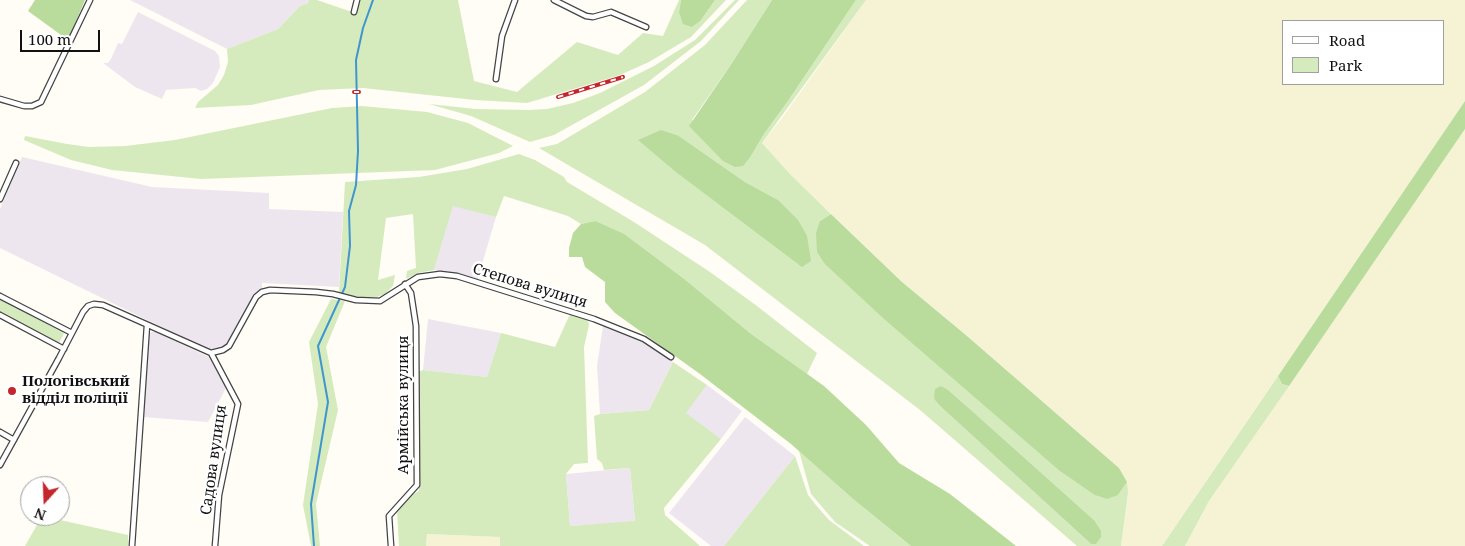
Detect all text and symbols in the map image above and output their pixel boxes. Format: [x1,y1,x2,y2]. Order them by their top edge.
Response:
scale bar [22,20,102,52]
legend [1282,20,1445,85]
text: 100 m [28,29,71,49]
text: Road [1329,30,1365,50]
text: Park [1329,55,1362,75]
street label: Степова вулиця [470,260,590,312]
street label: Армійська вулиця [395,335,413,475]
place label: Пологівський відділ поліції [22,373,130,408]
marker: Пологівський відділ поліції [6,385,18,397]
street label: Садова вулиця [197,404,231,516]
north arrow [20,476,70,526]
text: N [32,504,48,525]

